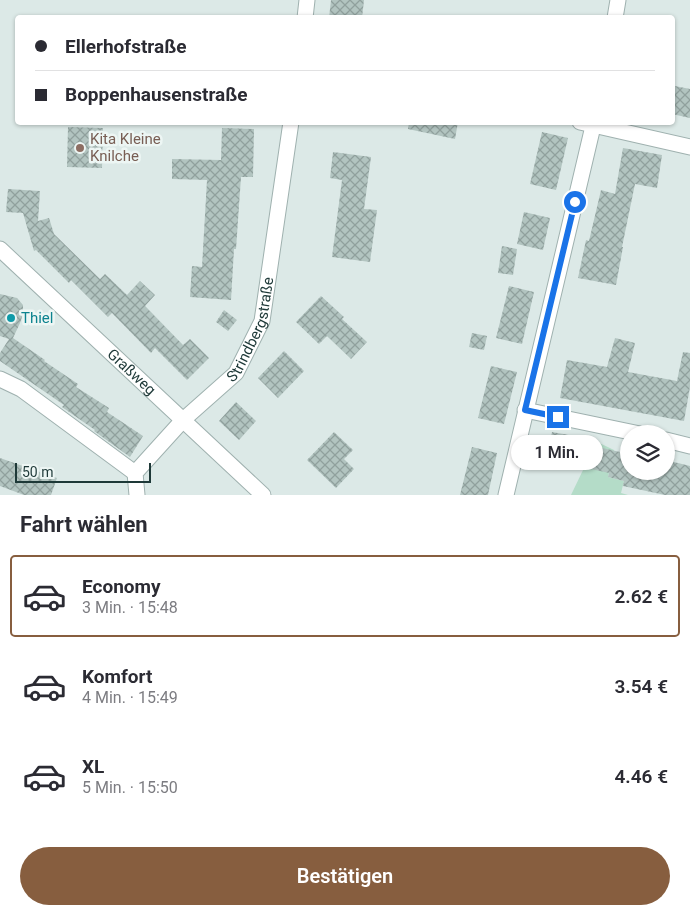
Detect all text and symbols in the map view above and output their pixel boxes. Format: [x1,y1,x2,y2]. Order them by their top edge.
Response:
text: Ellerhofstraße [65,35,186,58]
text: Boppenhausenstraße [65,83,248,106]
place label: Kita Kleine Knilche [90,130,161,165]
marker: Kita Kleine Knilche [74,142,86,154]
route start [564,191,586,213]
street label: Strindbergstraße [223,276,277,386]
place label: Thiel [21,309,53,327]
marker: Thiel [5,312,17,324]
street label: Graßweg [103,345,159,399]
route end [547,406,569,428]
map controls [620,425,675,480]
button: layers [620,425,675,480]
callout: 1 Min. [512,434,604,470]
text: 1 Min. [535,443,579,462]
scale bar [15,460,151,483]
text: 50 m [22,464,54,480]
text: Fahrt wählen [20,512,148,537]
icon: car [22,574,67,619]
text: Economy [82,575,161,598]
text: 2.62 € [614,585,668,608]
text: 3 Min. · 15:48 [82,598,178,617]
icon: car [22,664,67,709]
text: Komfort [82,665,152,688]
text: 3.54 € [614,675,668,698]
text: 4 Min. · 15:49 [82,688,178,707]
icon: car [22,754,67,799]
text: XL [82,755,104,778]
text: 4.46 € [614,765,668,788]
text: 5 Min. · 15:50 [82,778,178,797]
button: Bestätigen [20,847,670,905]

